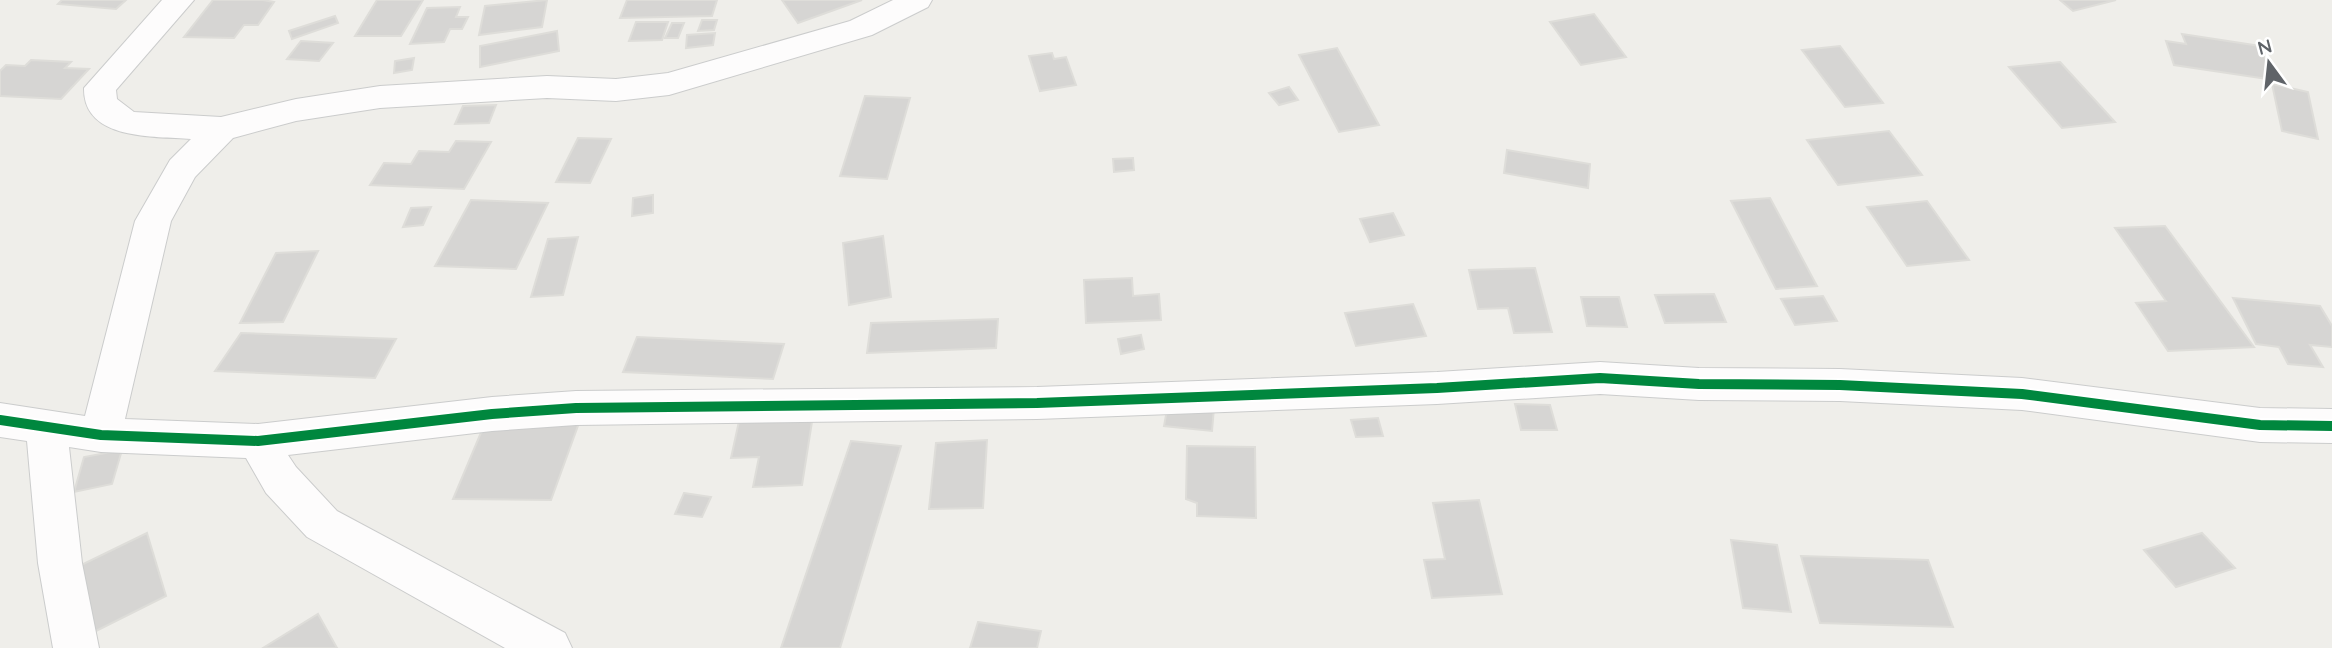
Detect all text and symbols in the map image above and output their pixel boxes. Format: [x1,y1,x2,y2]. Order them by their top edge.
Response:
north arrow [2234,28,2304,98]
text: N [2255,33,2274,60]

